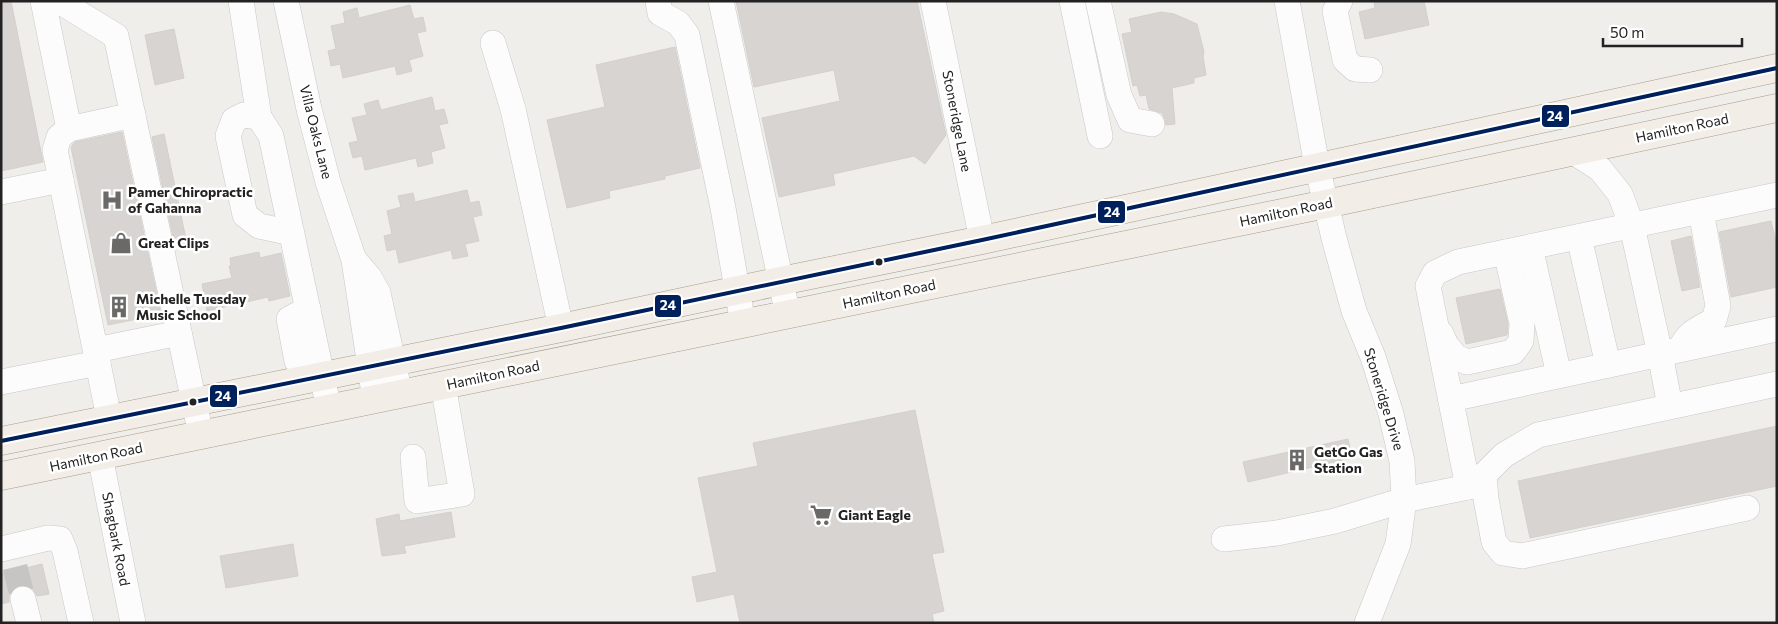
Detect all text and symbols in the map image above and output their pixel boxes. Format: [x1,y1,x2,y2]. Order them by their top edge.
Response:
scale bar [1603,15,1742,47]
text: 50 m [1610,23,1644,41]
street label: Stoneridge Lane [939,69,976,173]
street label: Villa Oaks Lane [297,83,336,181]
line badge: 24 [1541,104,1570,128]
text: 24 [1547,107,1564,124]
street label: Hamilton Road [1634,109,1730,146]
place label: Pamer Chiropractic of Gahanna [128,183,253,216]
hospital icon: Pamer Chiropractic of Gahanna [99,187,125,213]
street label: Hamilton Road [1238,193,1334,230]
line badge: 24 [1097,200,1126,224]
text: 24 [1104,203,1121,220]
shop icon: Great Clips [108,230,134,256]
place label: Great Clips [138,234,210,251]
unlabelled marker [874,257,884,267]
street label: Hamilton Road [841,275,937,312]
place label: Michelle Tuesday Music School [136,290,247,323]
building icon: Michelle Tuesday Music School [106,294,132,320]
line badge: 24 [654,294,682,318]
text: 24 [660,296,677,313]
street label: Stoneridge Drive [1361,346,1408,452]
street label: Hamilton Road [445,356,541,393]
line badge: 24 [209,384,238,408]
text: 24 [215,387,232,404]
unlabelled marker [188,397,198,407]
street label: Hamilton Road [48,438,144,475]
place label: GetGo Gas Station [1314,443,1383,476]
building icon: GetGo Gas Station [1284,447,1310,473]
street label: Shagbark Road [99,491,134,587]
supermarket icon: Giant Eagle [808,502,834,528]
place label: Giant Eagle [838,506,911,523]

